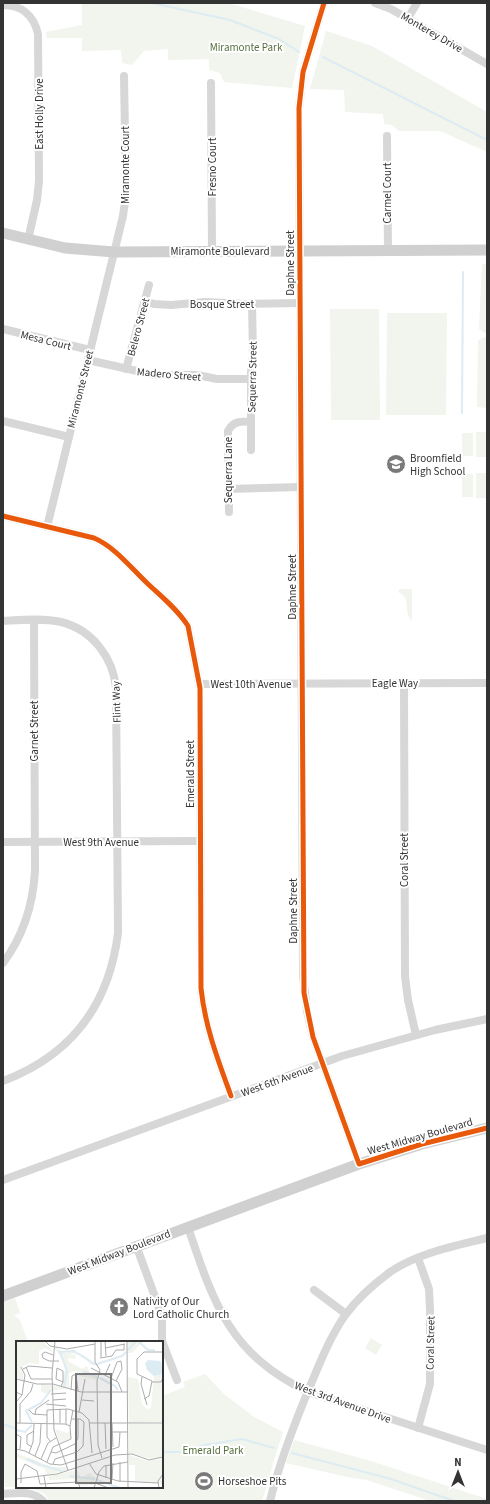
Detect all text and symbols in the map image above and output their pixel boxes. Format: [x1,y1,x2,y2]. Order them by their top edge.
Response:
street label: Monterey Drive [398,9,466,57]
park label: Miramonte Park [210,40,283,55]
street label: East Holly Drive [32,78,47,150]
street label: Miramonte Court [118,126,133,204]
street label: Fresno Court [205,137,220,196]
street label: Carmel Court [380,162,395,223]
street label: Daphne Street [283,230,298,296]
street label: Miramonte Boulevard [170,244,270,259]
street label: Belero Street [124,296,154,358]
street label: Bosque Street [190,297,254,312]
street label: Mesa Court [19,327,73,354]
street label: Sequerra Street [244,341,261,413]
street label: Miramonte Street [64,348,97,430]
street label: Madero Street [136,364,202,385]
street label: Sequerra Lane [221,436,236,503]
place label: Broomfield High School [410,451,465,479]
school or university icon: Broomfield High School [385,453,407,475]
street label: Daphne Street [285,554,300,620]
street label: Eagle Way [372,676,418,691]
street label: West 10th Avenue [210,677,292,692]
street label: Flint Way [108,681,125,723]
street label: Garnet Street [27,700,42,762]
street label: Emerald Street [183,740,198,808]
street label: Coral Street [397,833,412,887]
street label: West 9th Avenue [63,835,139,850]
street label: Daphne Street [286,878,301,944]
street label: West 6th Avenue [239,1060,316,1100]
street label: West Midway Boulevard [366,1114,475,1159]
street label: West Midway Boulevard [66,1226,173,1279]
place label: Nativity of Our Lord Catholic Church [133,1294,229,1322]
church icon: Nativity of Our Lord Catholic Church [108,1296,130,1318]
street label: Coral Street [423,1316,438,1370]
inset map [16,1341,163,1488]
street label: West 3rd Avenue Drive [292,1378,394,1427]
park label: Emerald Park [182,1443,244,1458]
north arrow [438,1452,478,1492]
text: N [454,1455,462,1470]
sports icon: Horseshoe Pits [193,1470,215,1492]
place label: Horseshoe Pits [218,1474,287,1489]

